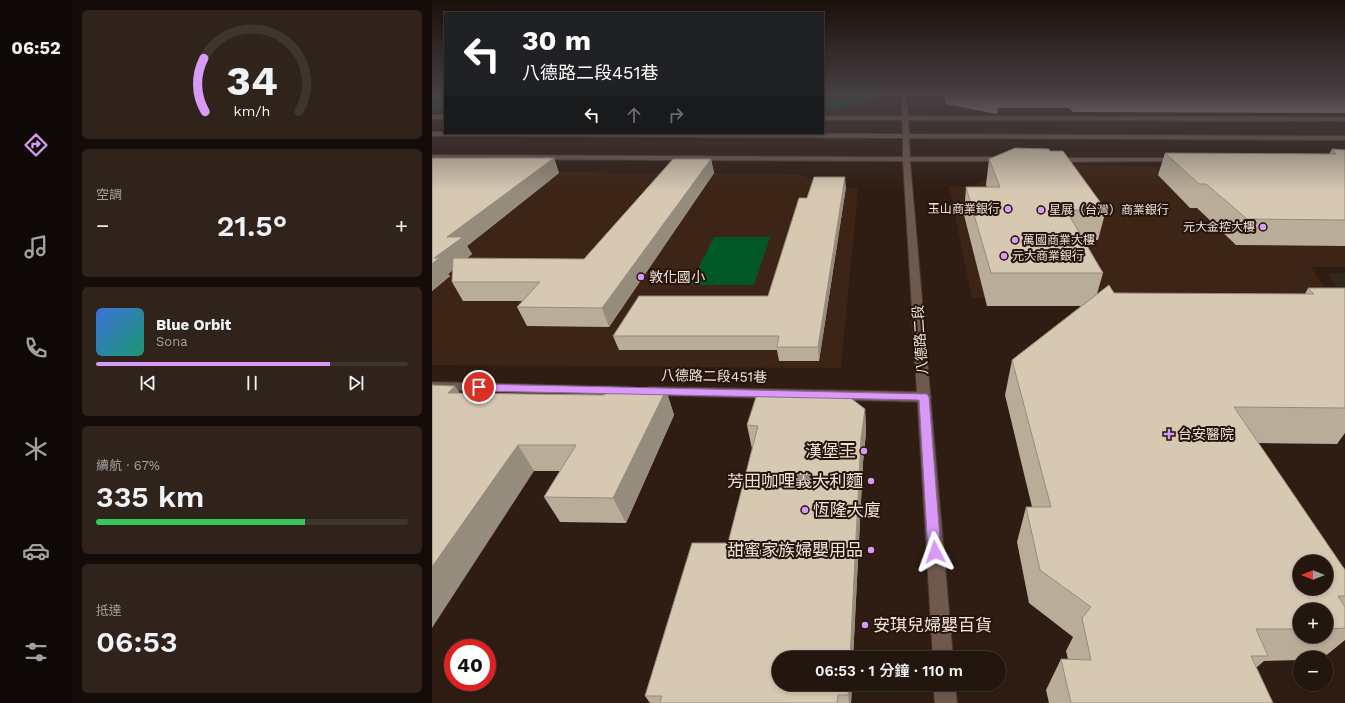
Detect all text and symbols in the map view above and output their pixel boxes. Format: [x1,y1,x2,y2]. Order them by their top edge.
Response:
text: 30 m [522,24,591,57]
icon: left [456,28,508,80]
text: 06:52 [11,37,61,58]
text: 34 [226,56,278,105]
text: 八德路二段451巷 [522,62,659,83]
text: km/h [234,103,270,119]
icon: left [581,104,603,126]
icon: ahead [623,104,645,126]
icon: right [665,104,687,126]
icon: directions [22,131,50,159]
text: 空調 [96,187,122,202]
place label: 玉山商業銀行 [928,202,1000,216]
place label: 星展（台灣）商業銀行 [1049,203,1169,217]
marker: 玉山商業銀行 [1003,204,1013,214]
marker: 星展（台灣）商業銀行 [1036,205,1046,215]
text: 21.5° [217,208,287,243]
text: − [96,213,109,238]
text: + [395,213,408,238]
place label: 元大金控大樓 [1183,220,1255,234]
marker: 元大金控大樓 [1258,222,1268,232]
icon: music [22,233,50,261]
place label: 萬國商業大樓 [1023,233,1095,247]
marker: 萬國商業大樓 [1010,235,1020,245]
place label: 元大商業銀行 [1012,249,1084,263]
marker: 元大商業銀行 [999,251,1009,261]
place label: 敦化國小 [649,269,705,285]
marker: 敦化國小 [636,272,646,282]
street label: 八德路二段 [910,305,930,375]
text: Blue Orbit [156,316,231,334]
icon: phone [22,334,50,362]
text: Sona [156,334,188,349]
street label: 八德路二段451巷 [661,367,767,385]
pin [462,370,496,404]
icon: previous [137,372,159,394]
icon: pause [241,372,263,394]
icon: next [345,372,367,394]
icon: arrive [468,376,490,398]
place label: 台安醫院 [1178,426,1234,442]
marker: 台安醫院 [1163,428,1175,440]
icon: climate [22,435,50,463]
place label: 漢堡王 [805,441,856,461]
marker: 漢堡王 [859,446,869,456]
text: 續航 · 67% [96,458,160,473]
place label: 芳田咖哩義大利麵 [727,471,863,491]
marker: 芳田咖哩義大利麵 [866,476,876,486]
text: 335 km [96,479,204,514]
place label: 恆隆大廈 [813,500,881,520]
marker: 恆隆大廈 [800,505,810,515]
position arrow [914,531,956,573]
icon: car [22,537,50,565]
place label: 甜蜜家族婦嬰用品 [727,540,863,560]
marker: 甜蜜家族婦嬰用品 [866,545,876,555]
north arrow [1293,555,1333,595]
map controls [1293,555,1333,691]
text: 抵達 [96,603,122,618]
button: + [1293,603,1333,643]
place label: 安琪兒婦嬰百貨 [873,615,992,635]
marker: 安琪兒婦嬰百貨 [860,620,870,630]
text: 06:53 [96,624,178,659]
icon: filters [22,638,50,666]
speed limit sign: 40 [444,639,496,691]
button: − [1293,651,1333,691]
text: 06:53 · 1 分鐘 · 110 m [815,662,963,680]

